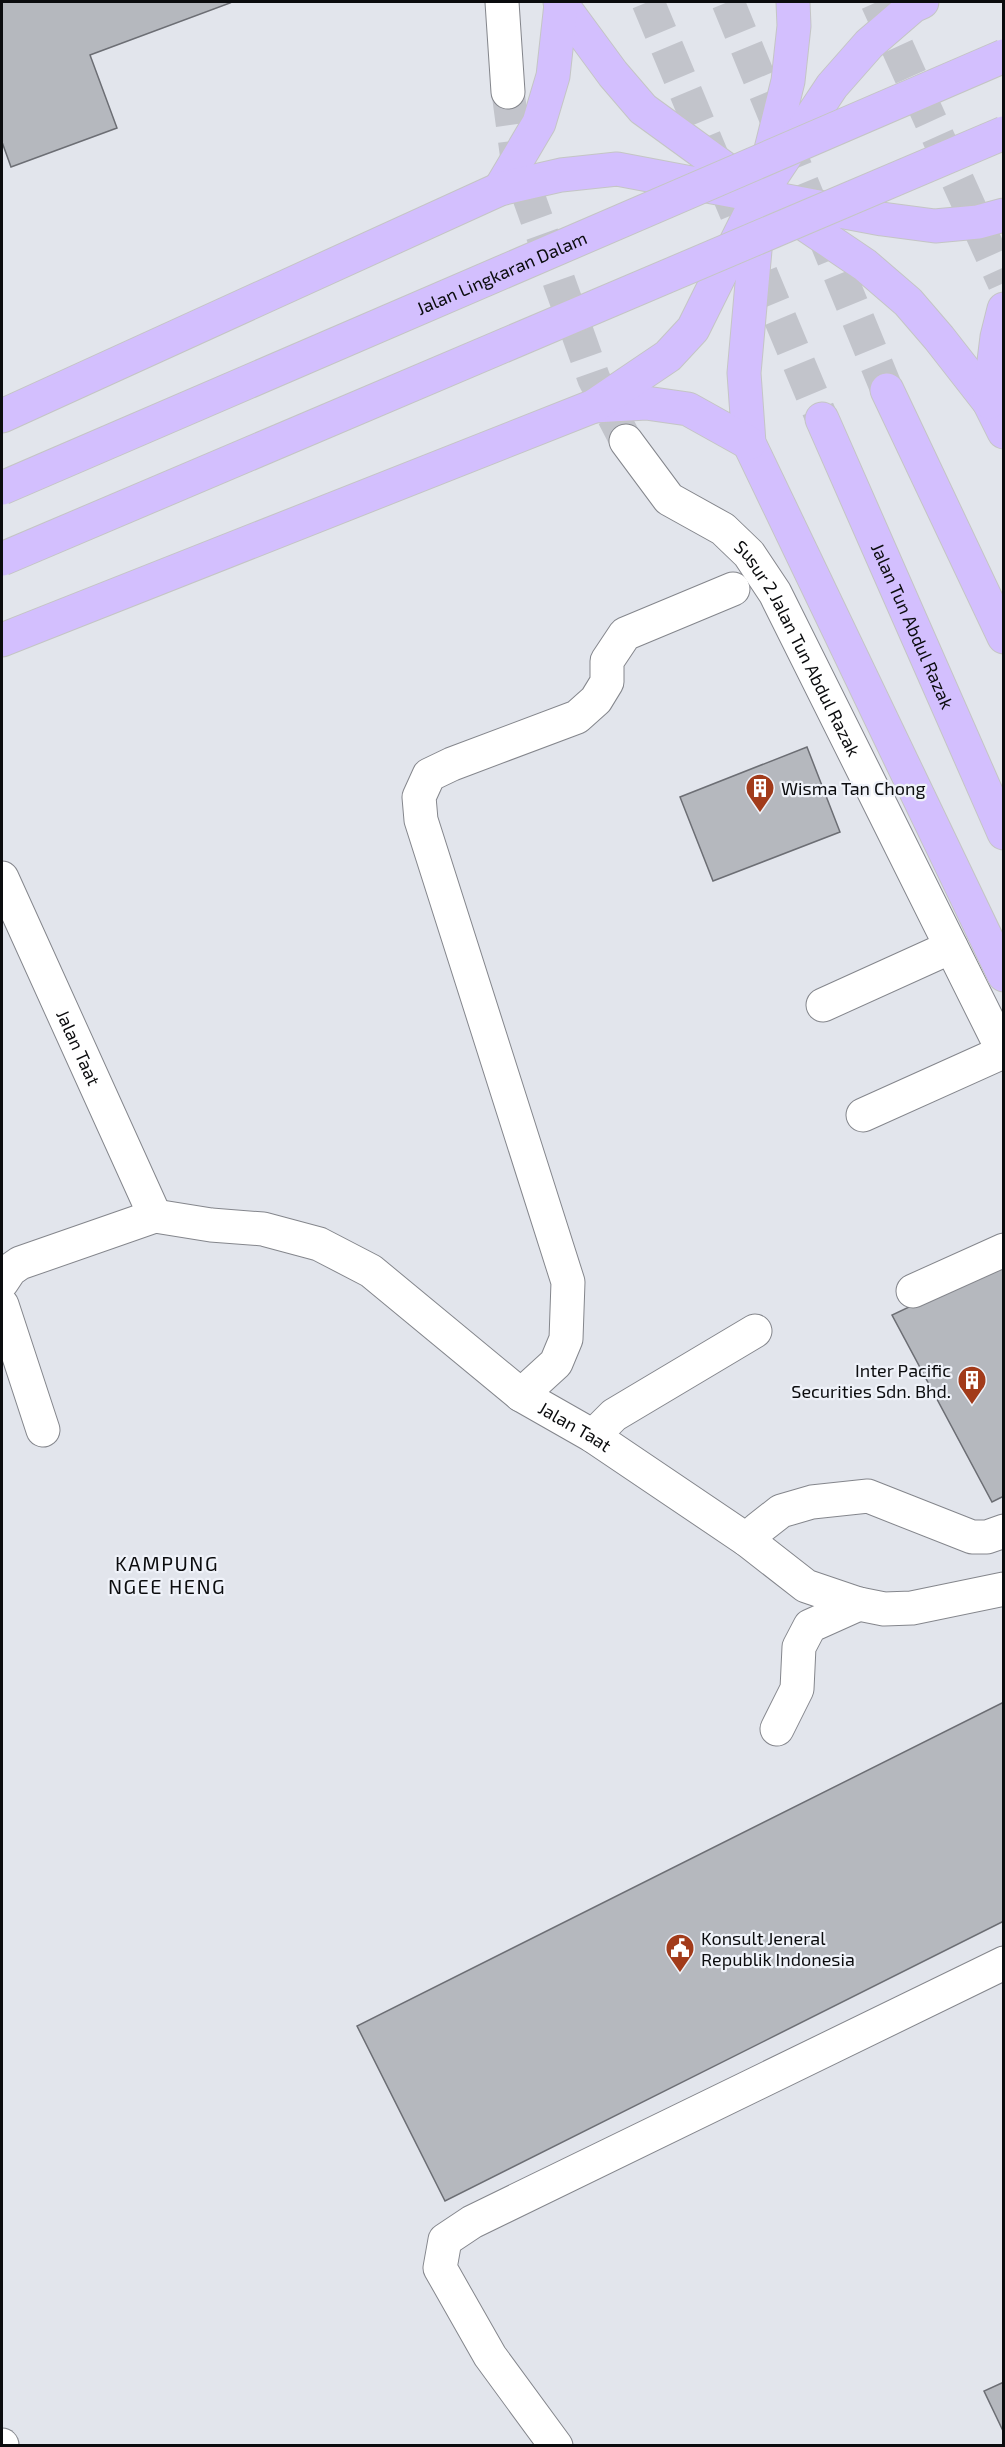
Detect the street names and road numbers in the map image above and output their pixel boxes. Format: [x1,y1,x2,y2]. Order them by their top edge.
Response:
street label: Jalan Lingkaran Dalam [413,226,590,319]
street label: Susur 2 Jalan Tun Abdul Razak [730,535,865,760]
street label: Jalan Tun Abdul Razak [867,540,959,712]
street label: Jalan Taat [52,1006,105,1089]
street label: Jalan Taat [535,1396,616,1456]

